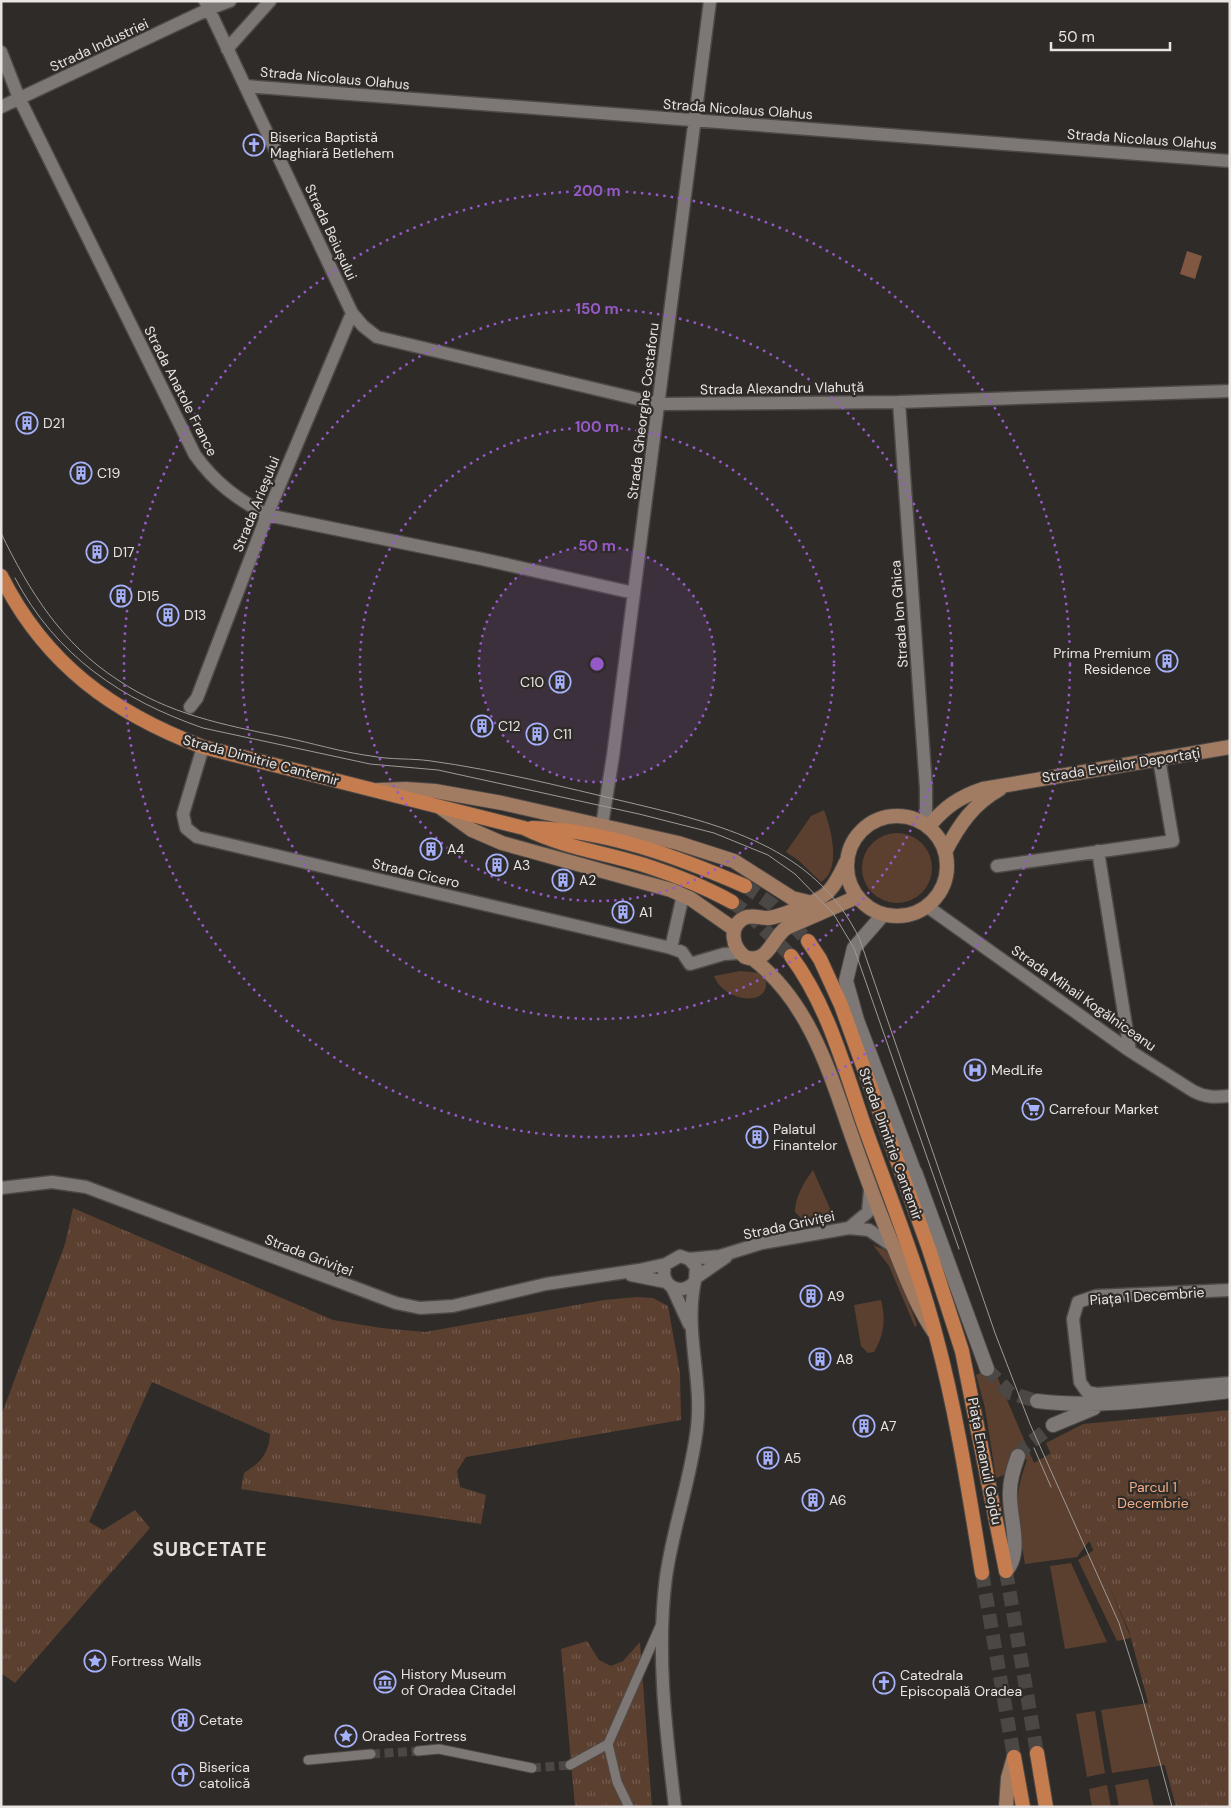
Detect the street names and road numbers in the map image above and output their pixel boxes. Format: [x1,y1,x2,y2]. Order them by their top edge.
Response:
street label: Strada Industriei [47,14,151,76]
street label: Strada Nicolaus Olahus [259,62,411,94]
street label: Strada Nicolaus Olahus [663,95,813,123]
street label: Strada Nicolaus Olahus [1067,125,1217,153]
street label: Strada Beiușului [301,181,361,283]
street label: Strada Gheorghe Costaforu [623,321,663,501]
street label: Strada Anatole France [140,323,222,459]
street label: Strada Alexandru Vlahuță [700,378,864,398]
street label: Strada Arieșului [229,453,283,555]
street label: Strada Ion Ghica [886,560,912,668]
street label: Strada Dimitrie Cantemir [181,730,341,790]
street label: Strada Evreilor Deportaţi [1041,744,1201,786]
street label: Strada Cicero [371,854,461,892]
street label: Strada Mihail Kogălniceanu [1008,941,1160,1055]
street label: Strada Dimitrie Cantemir [855,1065,927,1223]
street label: Strada Griviței [742,1207,836,1243]
street label: Strada Griviței [262,1230,356,1280]
street label: Piața 1 Decembrie [1089,1283,1205,1309]
street label: Piața Emanuil Gojdu [964,1396,1006,1526]

